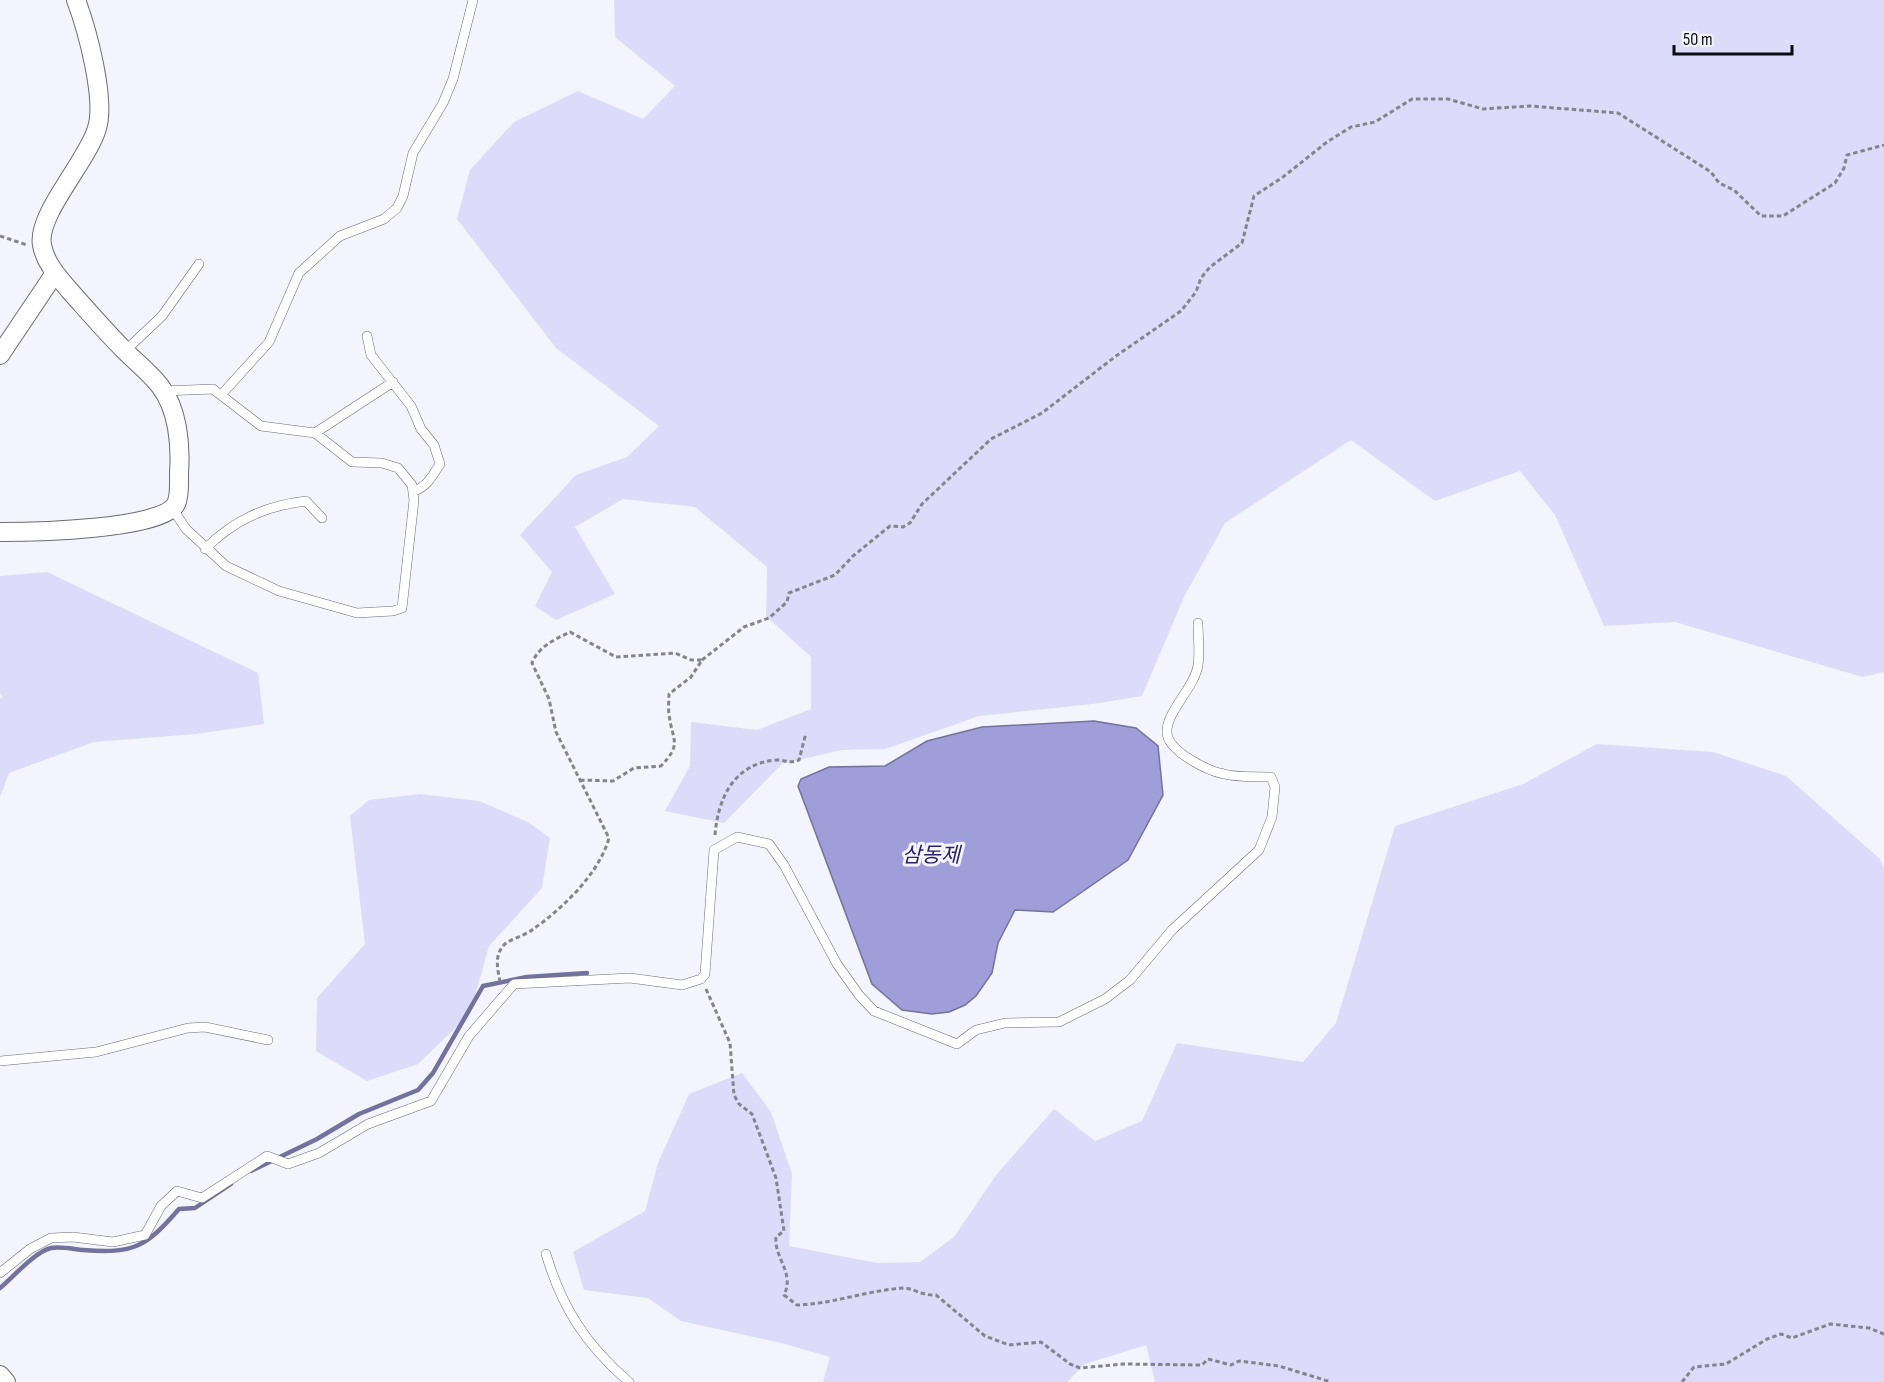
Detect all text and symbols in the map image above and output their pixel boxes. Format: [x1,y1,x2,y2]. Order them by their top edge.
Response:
scale bar [1674,18,1792,56]
text: 50 m [1683,29,1713,50]
water label: 삼동제 [902,843,963,868]

